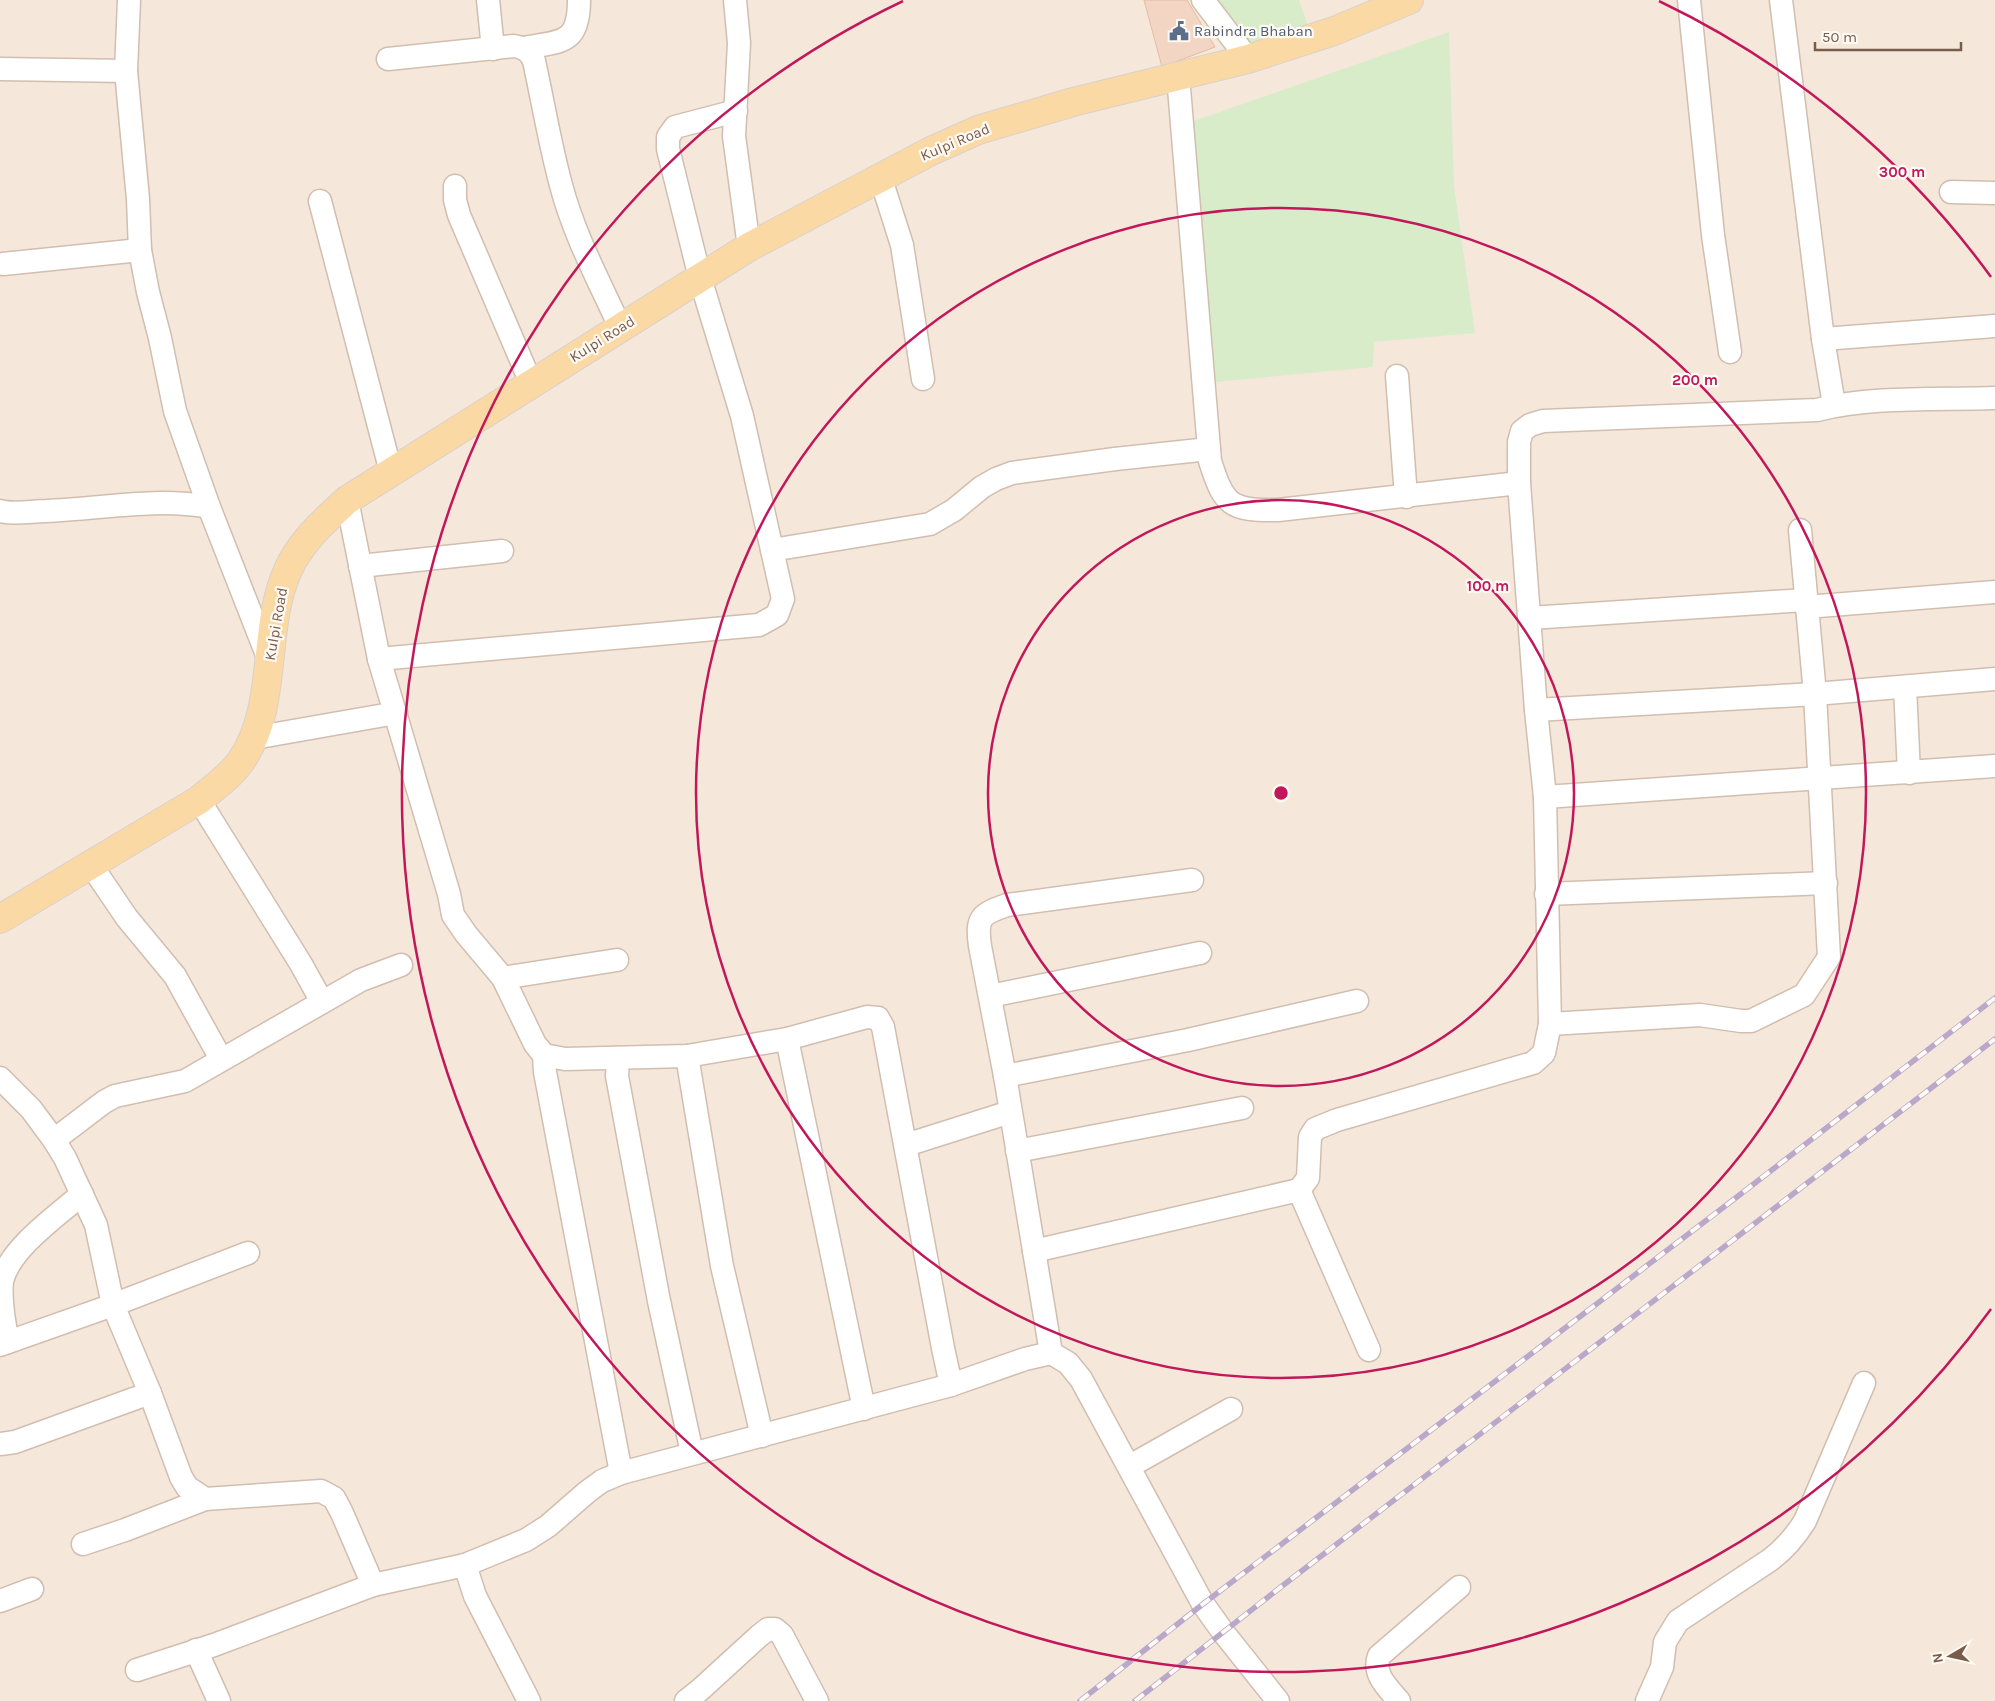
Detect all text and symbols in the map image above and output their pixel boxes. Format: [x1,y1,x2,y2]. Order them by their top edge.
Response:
public building icon: Rabindra Bhaban [1168,20,1190,42]
scale bar [1815,20,1961,52]
place label: Rabindra Bhaban [1194,22,1313,40]
text: 50 m [1822,28,1857,46]
street label: Kulpi Road [918,119,992,165]
text: 300 m [1879,163,1925,181]
street label: Kulpi Road [566,312,638,366]
text: 200 m [1672,371,1718,389]
text: 100 m [1467,577,1509,595]
street label: Kulpi Road [261,586,291,662]
centre of rings [1272,784,1290,802]
north arrow [1925,1631,1975,1681]
text: N [1928,1652,1947,1664]

